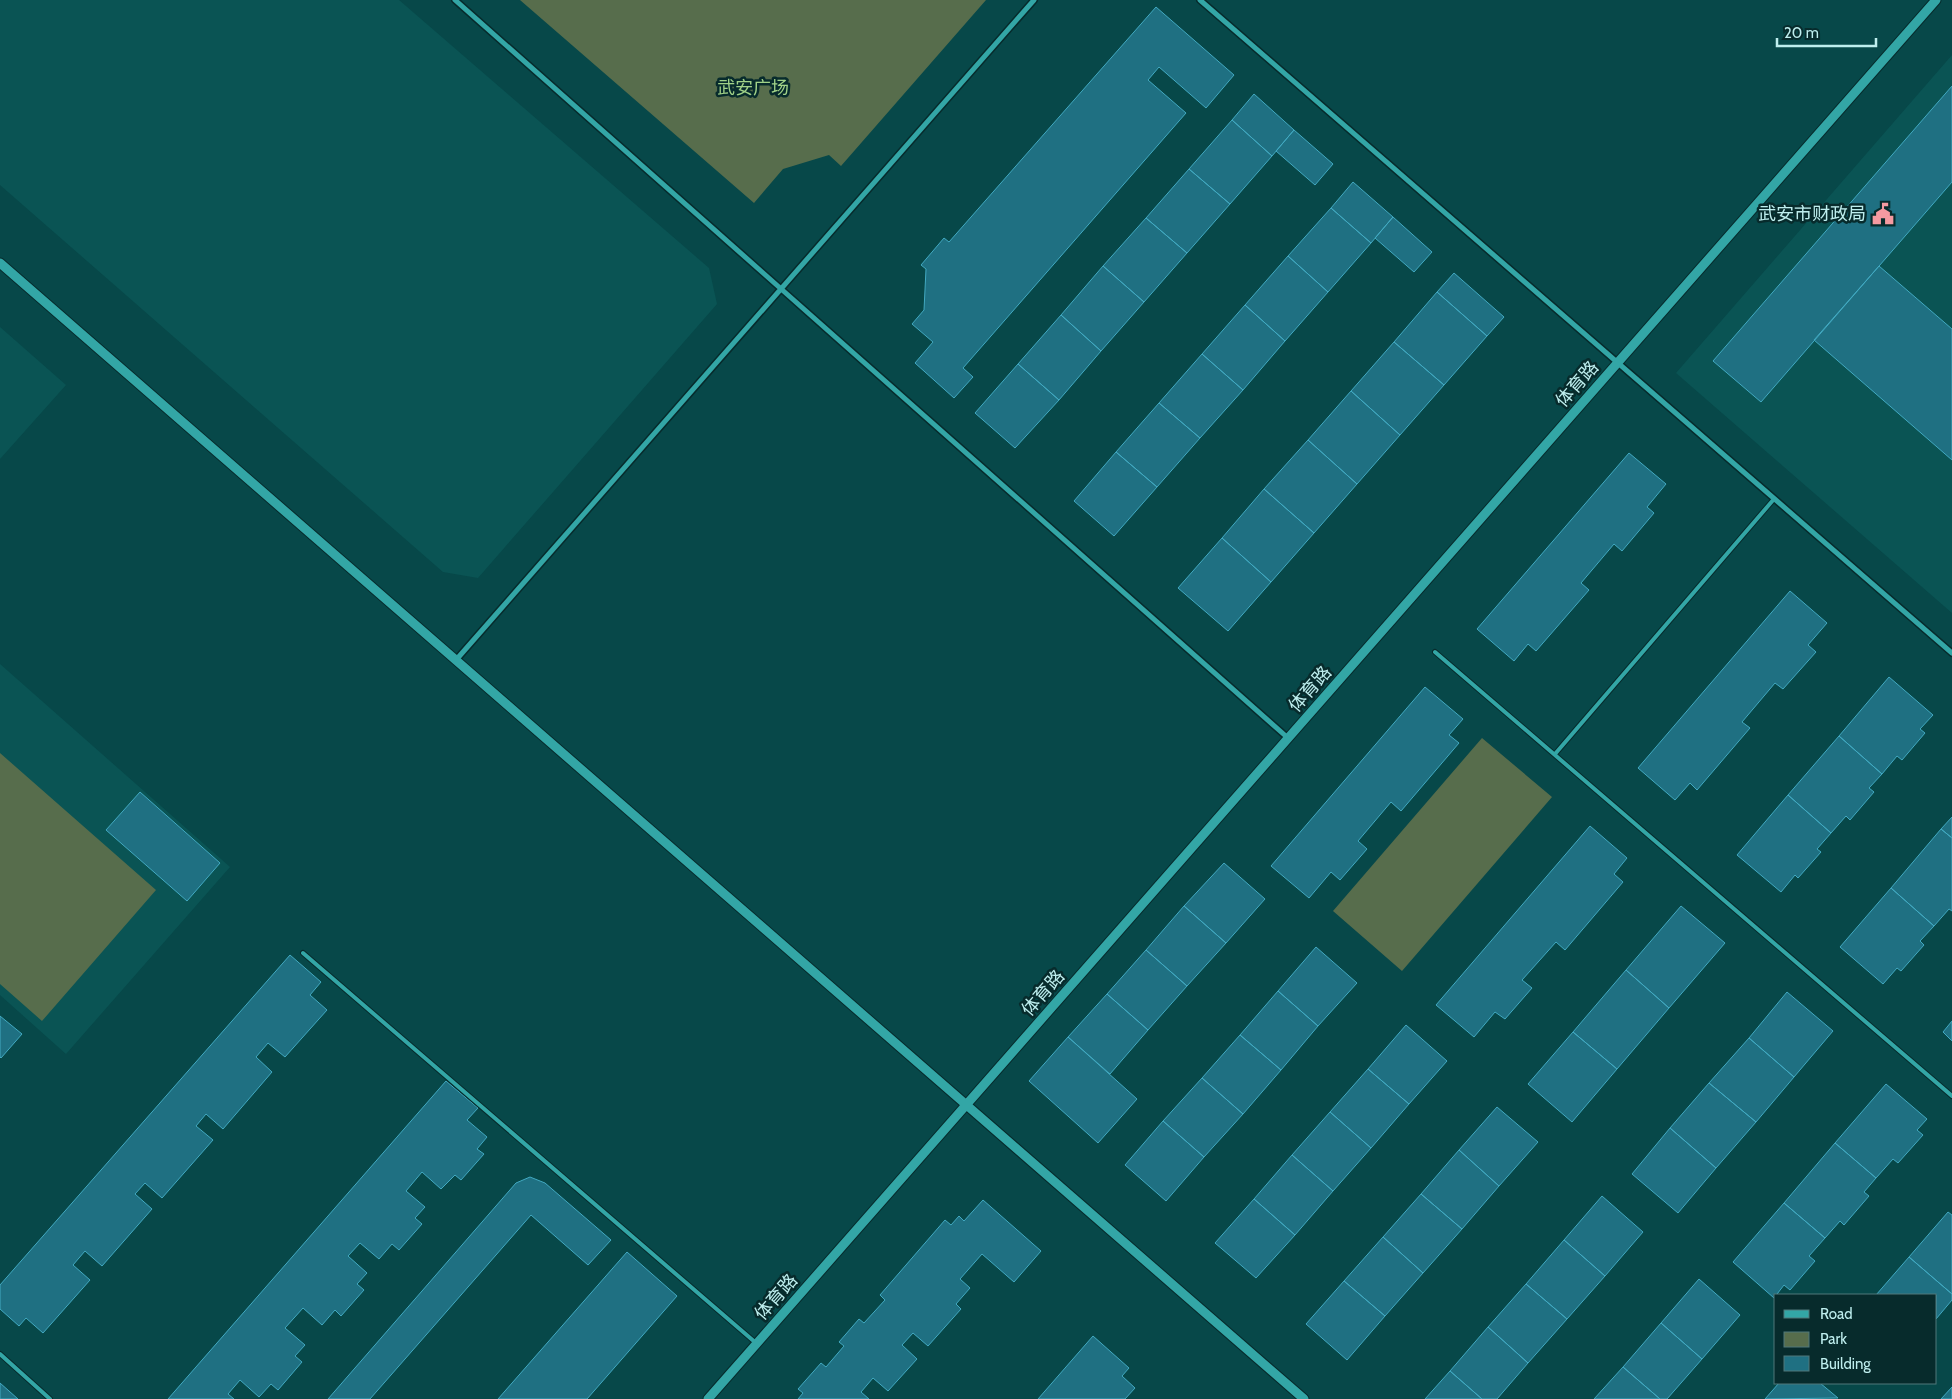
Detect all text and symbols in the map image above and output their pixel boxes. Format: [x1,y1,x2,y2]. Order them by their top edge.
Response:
scale bar [1777,15,1876,47]
text: 20 m [1784,24,1819,42]
park label: 武安广场 [717,77,789,99]
public building icon: 武安市财政局 [1870,201,1896,227]
place label: 武安市财政局 [1758,203,1866,225]
street label: 体育路 [1551,356,1603,412]
street label: 体育路 [1284,661,1336,717]
street label: 体育路 [1017,965,1069,1021]
street label: 体育路 [750,1269,802,1325]
legend [1774,1294,1937,1384]
text: Road [1820,1305,1853,1323]
text: Park [1820,1330,1847,1348]
text: Building [1820,1355,1871,1373]

